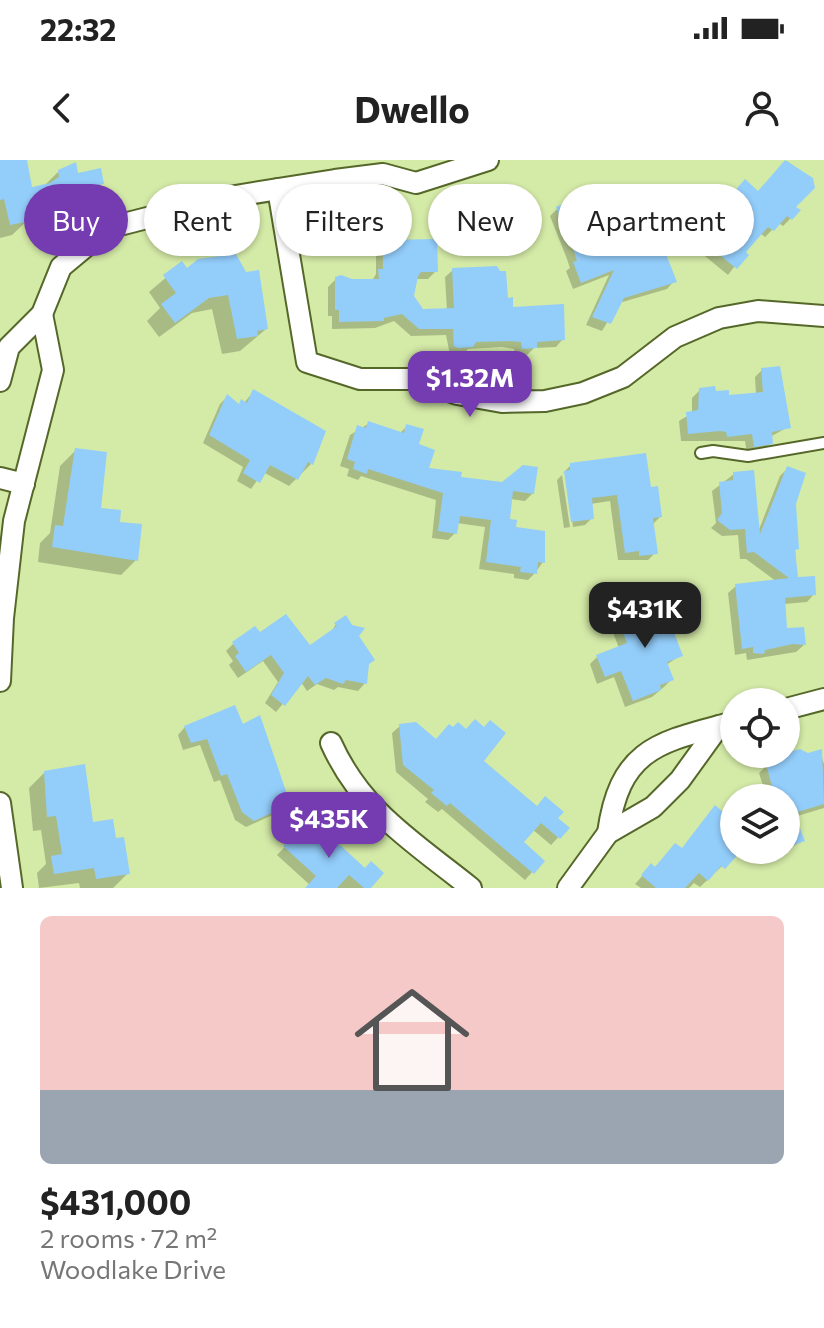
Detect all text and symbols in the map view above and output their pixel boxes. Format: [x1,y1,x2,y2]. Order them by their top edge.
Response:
text: 22:32 [40,10,116,47]
icon: back [40,86,84,130]
text: Dwello [354,86,470,130]
icon: person [740,86,784,130]
chip: Buy [24,184,128,256]
chip: Rent [144,184,260,256]
chip: Filters [276,184,412,256]
chip: New [428,184,542,256]
chip: Apartment [558,184,754,256]
pin: $1.32M [405,351,535,419]
text: $1.32M [426,361,514,392]
pin: $431K [589,582,701,650]
text: $431K [607,592,683,623]
map controls [720,688,800,864]
button: locate [720,688,800,768]
button: layers [720,784,800,864]
pin: $435K [273,792,385,860]
text: $435K [289,802,369,833]
icon: home [340,968,484,1112]
text: $431,000 [40,1180,191,1222]
text: 2 rooms · 72 m² [40,1222,217,1253]
text: Woodlake Drive [40,1253,226,1284]

